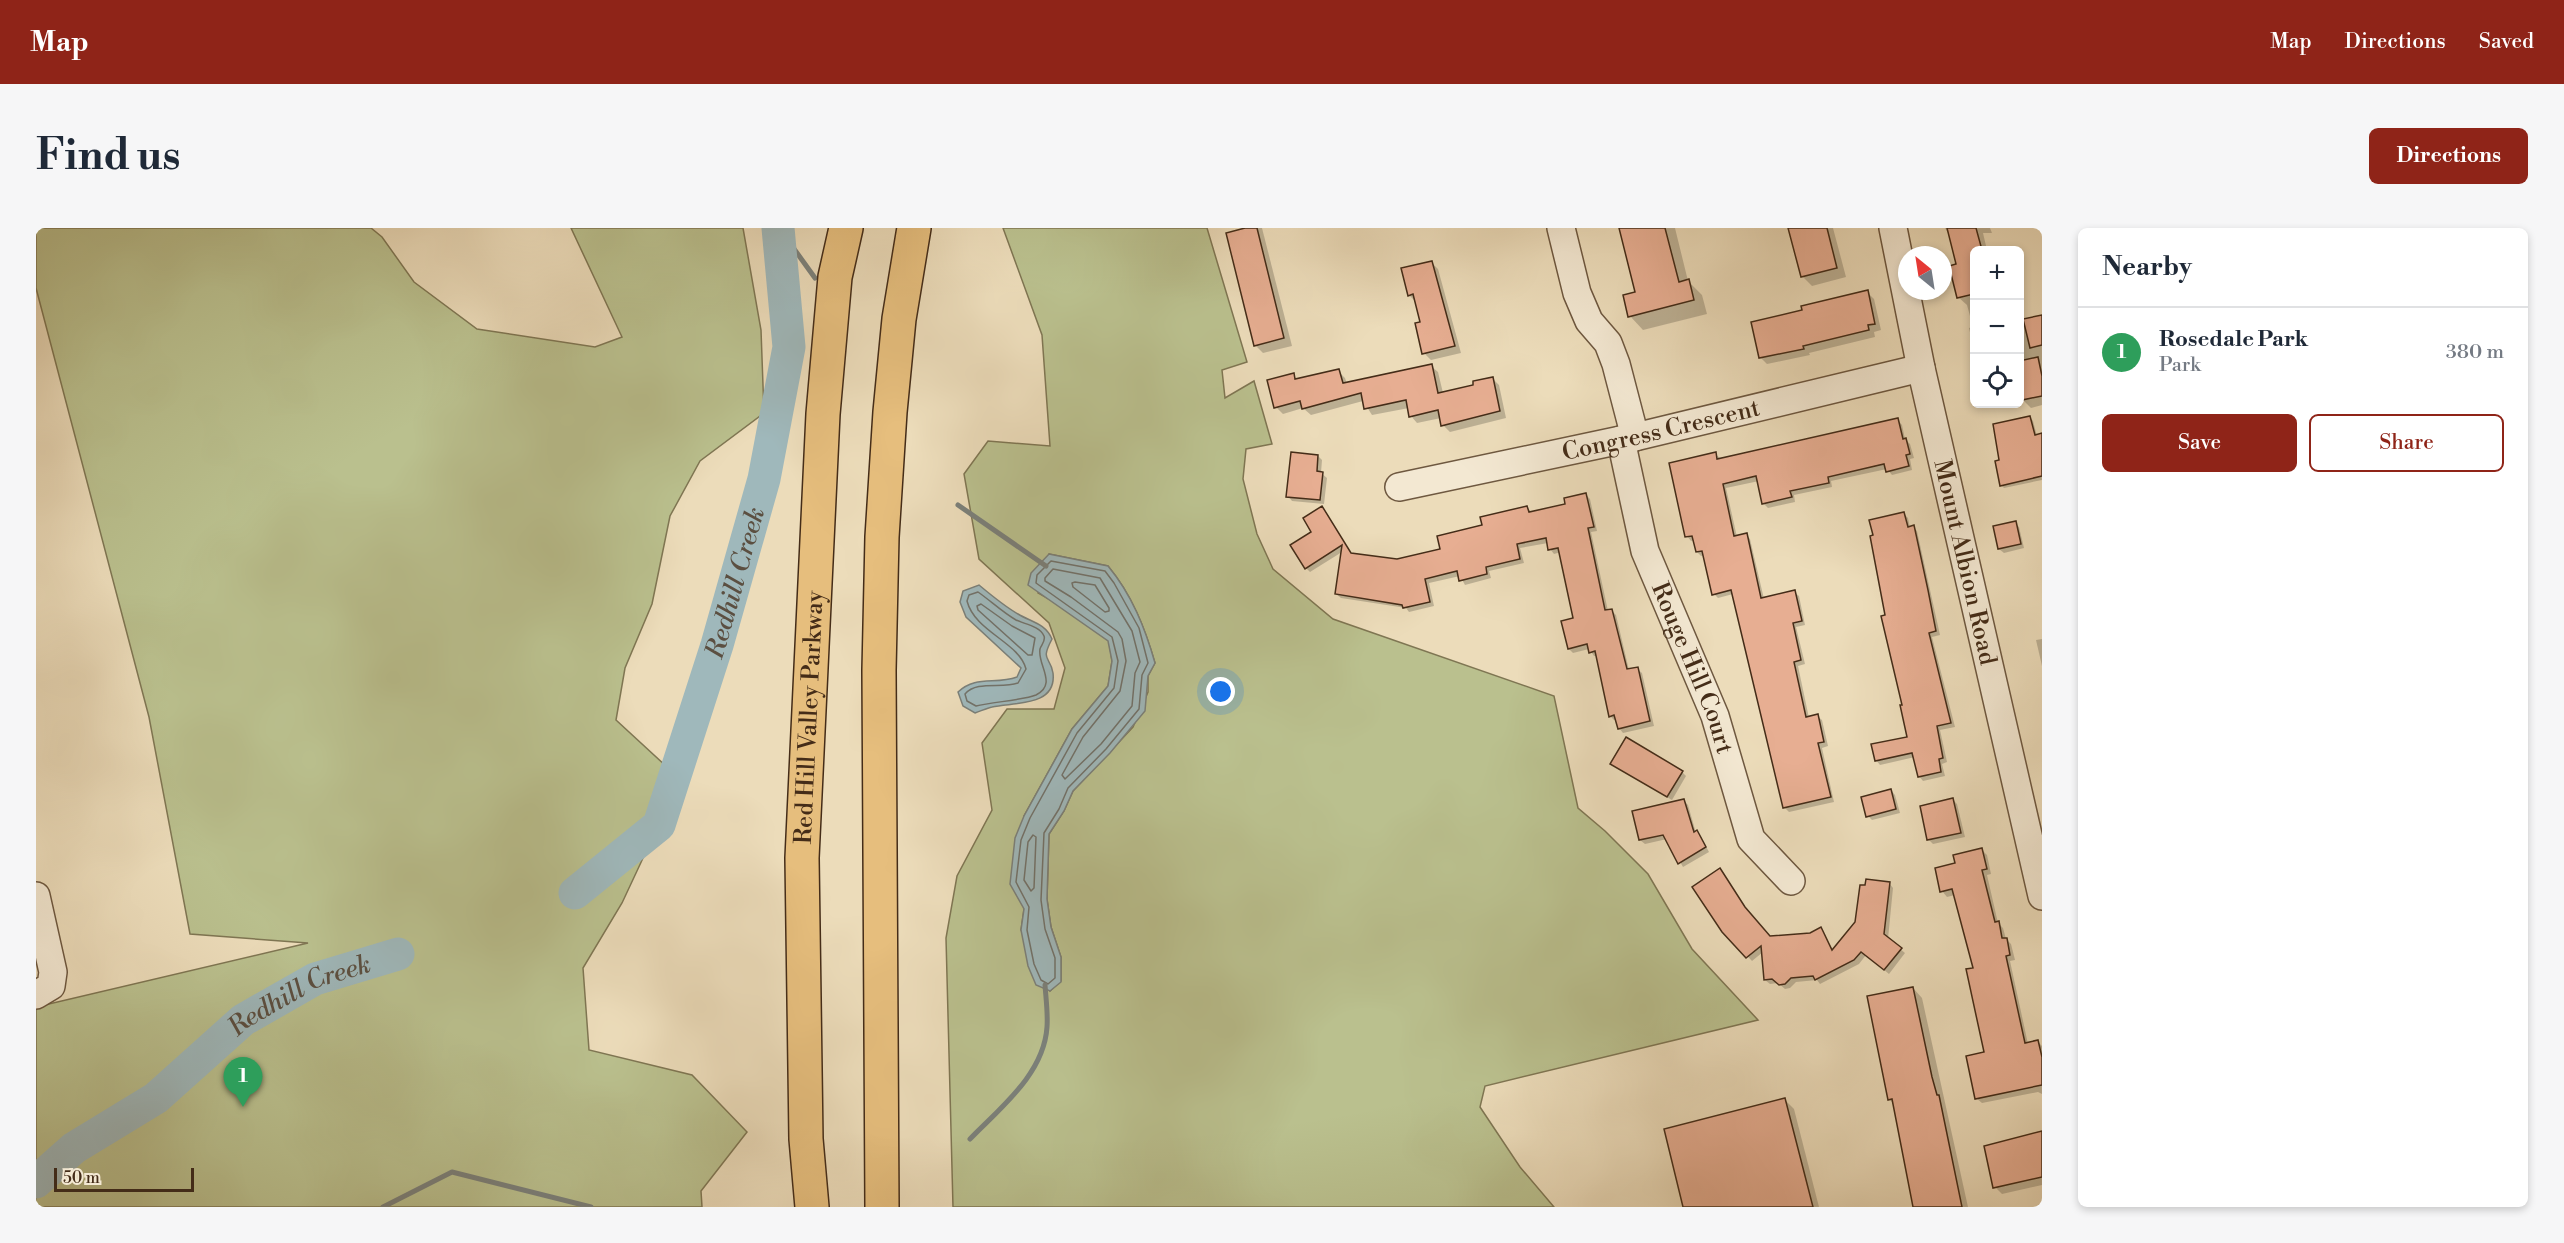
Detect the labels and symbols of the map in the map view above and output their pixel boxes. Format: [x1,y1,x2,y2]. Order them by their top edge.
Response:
north arrow [1898,246,1952,300]
street label: Congress Crescent [1559,393,1763,468]
street label: Mount Albion Road [1926,457,2003,668]
water label: Redhill Creek [698,504,772,664]
street label: Rouge Hill Court [1644,578,1739,758]
street label: Red Hill Valley Parkway [789,590,831,845]
your location [1206,677,1235,706]
water label: Redhill Creek [220,948,375,1044]
pin: 1 [224,1058,262,1107]
scale bar [54,1165,194,1192]

